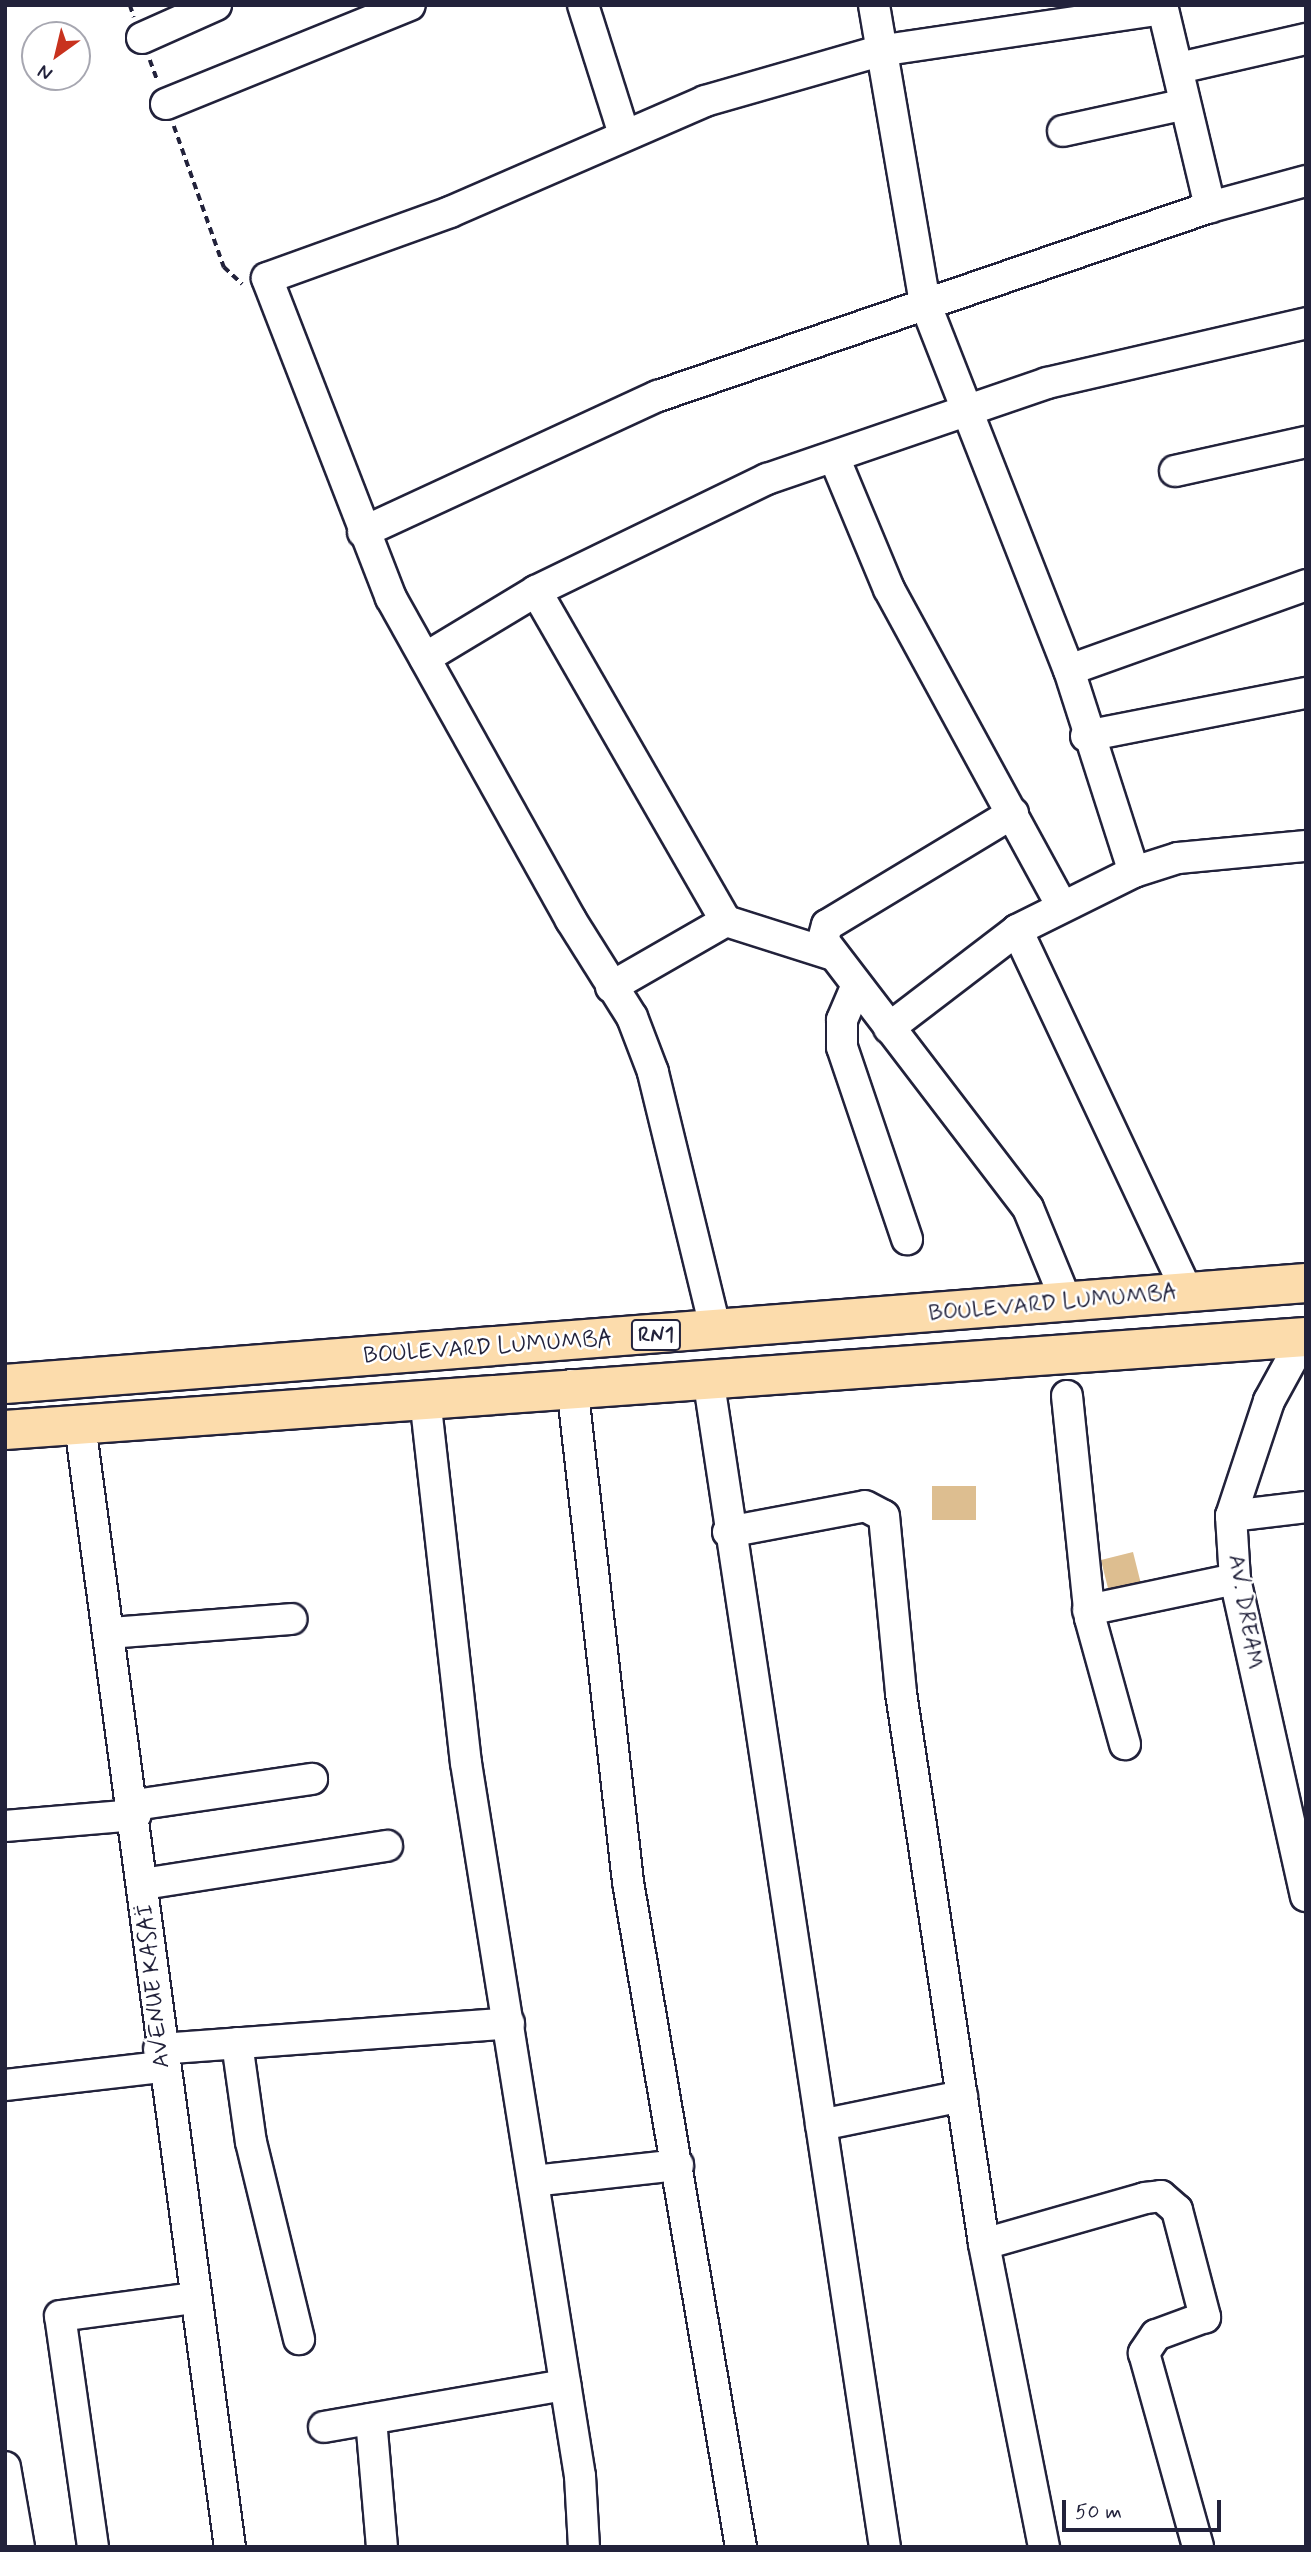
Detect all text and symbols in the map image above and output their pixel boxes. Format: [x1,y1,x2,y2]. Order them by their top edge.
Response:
north arrow [21,21,91,91]
text: N [33,58,57,86]
street label: BOULEVARD LUMUMBA [928,1279,1178,1329]
road number: RN1 [630,1318,682,1352]
street label: BOULEVARD LUMUMBA [363,1326,613,1370]
street label: AV. DREAM [1221,1552,1269,1672]
street label: AVENUE KASAÏ [132,1902,176,2070]
scale bar [1066,2486,1225,2530]
text: 50 m [1075,2498,1122,2526]

